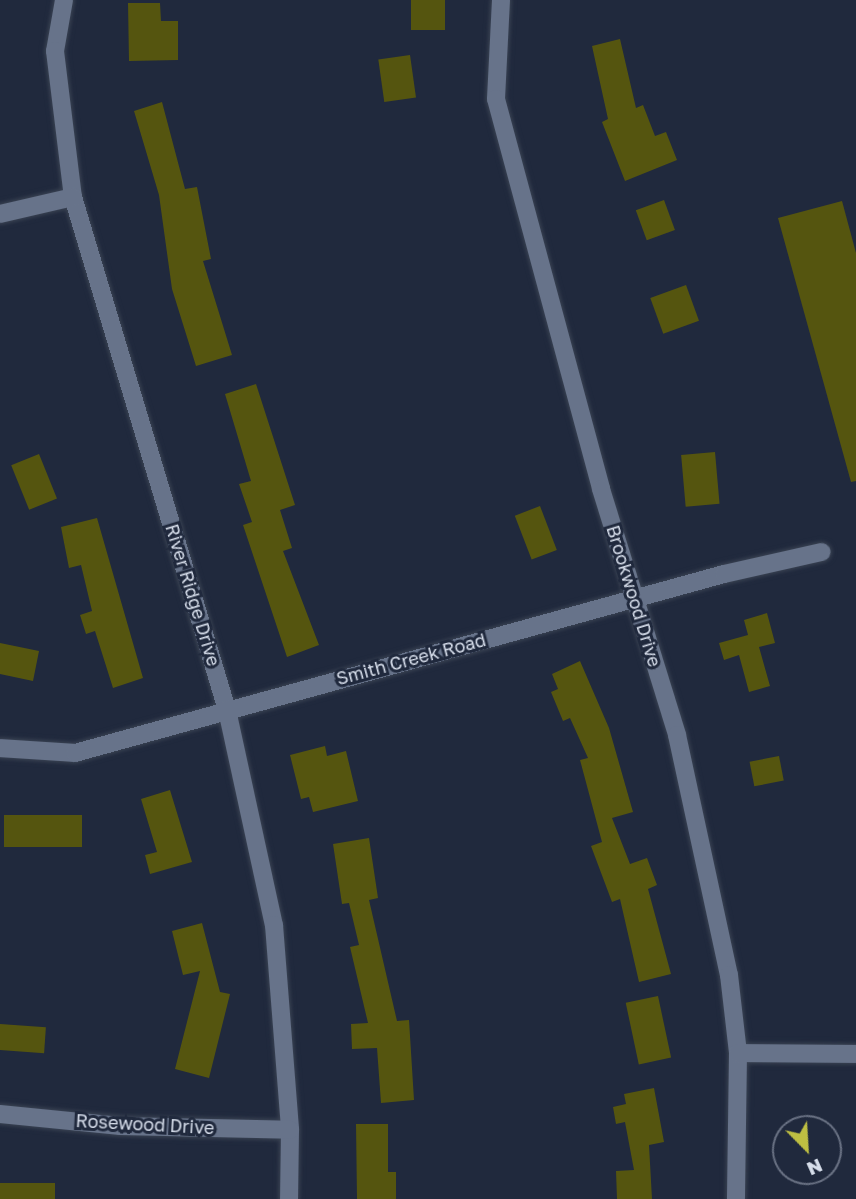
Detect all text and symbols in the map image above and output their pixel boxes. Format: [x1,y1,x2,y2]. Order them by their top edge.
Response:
street label: River Ridge Drive [161,521,225,669]
street label: Brookwood Drive [602,523,666,669]
street label: Smith Creek Road [334,629,488,689]
street label: Rosewood Drive [75,1110,215,1138]
north arrow [772,1115,842,1185]
text: N [804,1154,826,1181]

